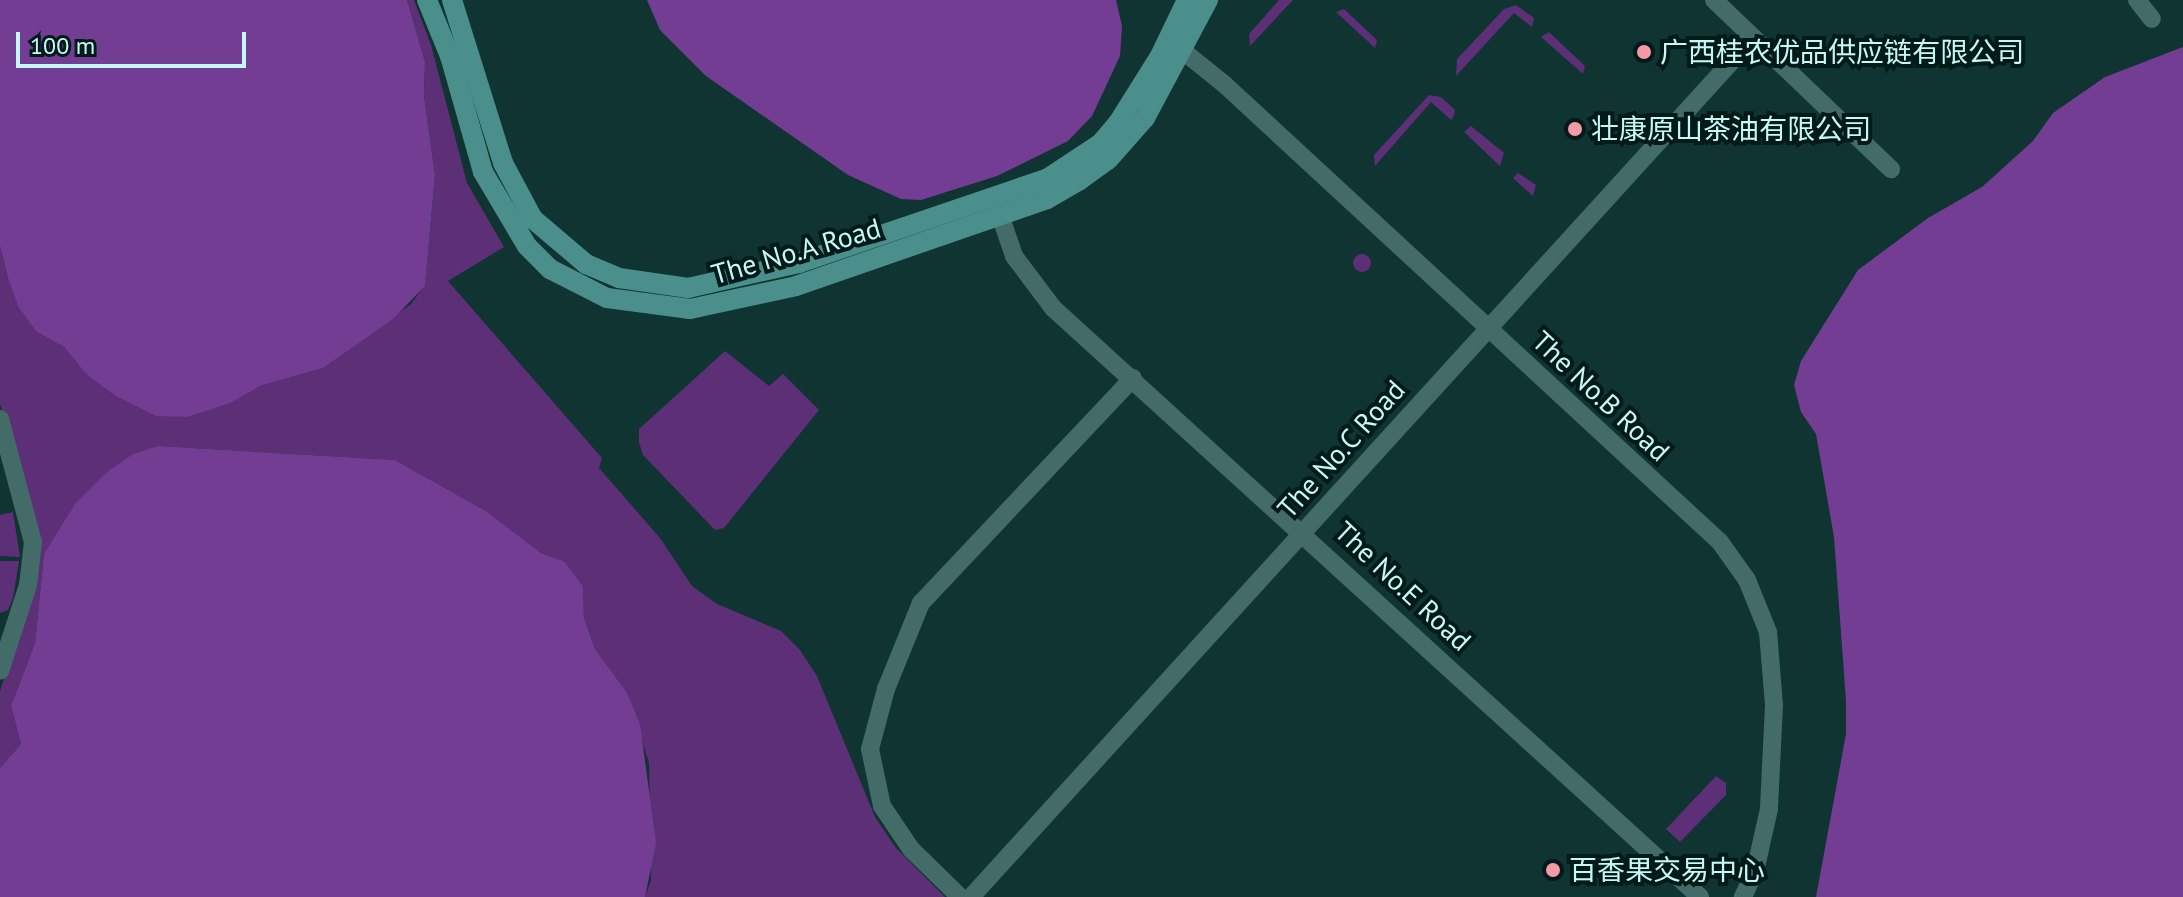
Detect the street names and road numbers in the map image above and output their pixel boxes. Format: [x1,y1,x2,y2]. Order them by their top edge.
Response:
street label: The No.A Road [707,211,885,291]
street label: The No.B Road [1525,324,1677,468]
street label: The No.C Road [1270,373,1412,525]
street label: The No.E Road [1328,514,1478,658]

